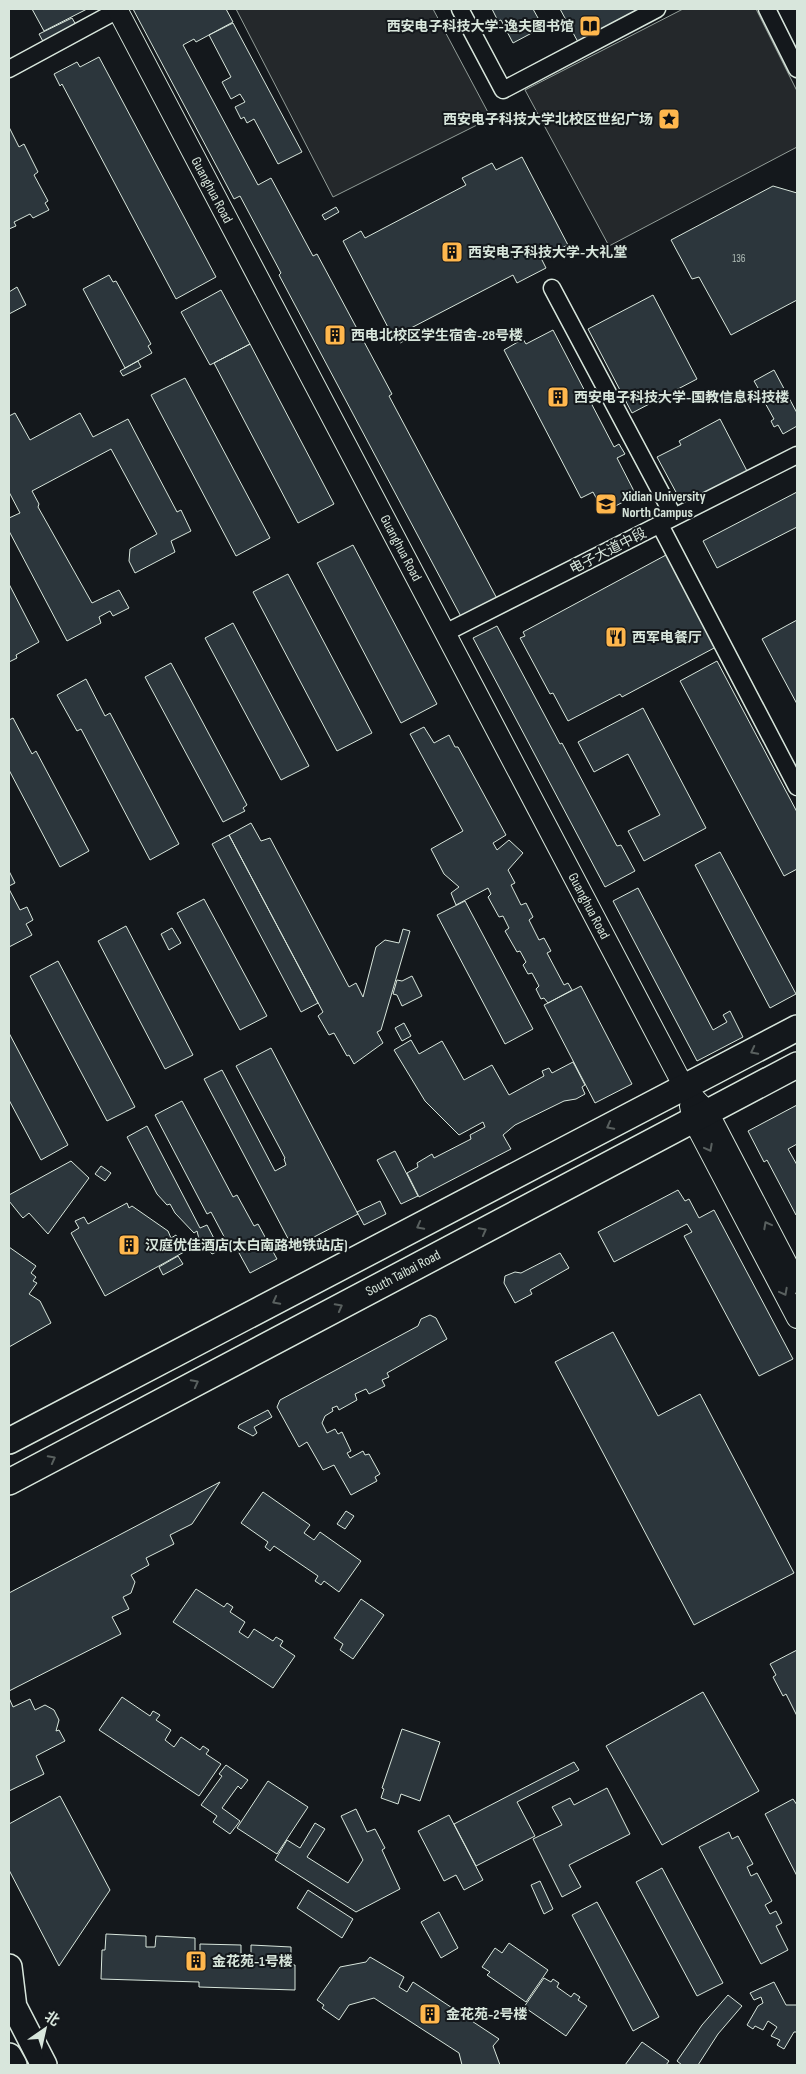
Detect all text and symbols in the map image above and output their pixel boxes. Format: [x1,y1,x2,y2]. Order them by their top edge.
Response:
library icon: 西安电子科技大学-逸夫图书馆 [578,14,602,38]
place label: 西安电子科技大学-逸夫图书馆 [387,18,574,35]
place icon: 西安电子科技大学北校区世纪广场 [657,107,681,131]
place label: 西安电子科技大学北校区世纪广场 [443,111,653,128]
street label: Guanghua Road [187,154,237,226]
building icon: 西安电子科技大学-大礼堂 [440,240,464,264]
place label: 西安电子科技大学-大礼堂 [468,244,627,261]
house number: 136 [732,252,746,265]
building icon: 西电北校区学生宿舍-28号楼 [323,323,347,347]
place label: 西电北校区学生宿舍-28号楼 [351,327,523,344]
building icon: 西安电子科技大学-国教信息科技楼 [546,385,570,409]
place label: 西安电子科技大学-国教信息科技楼 [574,389,789,406]
place label: Xidian University North Campus [621,488,706,521]
school or university icon: Xidian University North Campus [594,492,618,516]
street label: Guanghua Road [376,512,426,584]
street label: 电子大道中段 [567,524,649,578]
restaurant icon: 西军电餐厅 [604,625,628,649]
place label: 西军电餐厅 [632,629,702,646]
street label: Guanghua Road [564,870,614,942]
one-way arrow [750,1045,759,1055]
one-way arrow [606,1120,615,1130]
one-way arrow [703,1143,713,1152]
one-way arrow [416,1220,425,1230]
one-way arrow [763,1221,773,1230]
one-way arrow [477,1227,486,1237]
building icon: 汉庭优佳酒店(太白南路地铁站店) [117,1233,141,1257]
place label: 汉庭优佳酒店(太白南路地铁站店) [145,1237,347,1254]
street label: South Taibai Road [363,1246,443,1300]
one-way arrow [778,1287,788,1296]
one-way arrow [272,1295,281,1305]
one-way arrow [334,1303,343,1313]
one-way arrow [190,1379,199,1389]
one-way arrow [47,1455,56,1465]
building icon: 金花苑-1号楼 [184,1949,208,1973]
place label: 金花苑-1号楼 [212,1953,293,1970]
building icon: 金花苑-2号楼 [418,2002,442,2026]
north arrow [20,2004,70,2054]
place label: 金花苑-2号楼 [446,2006,528,2023]
text: 北 [41,2008,63,2030]

